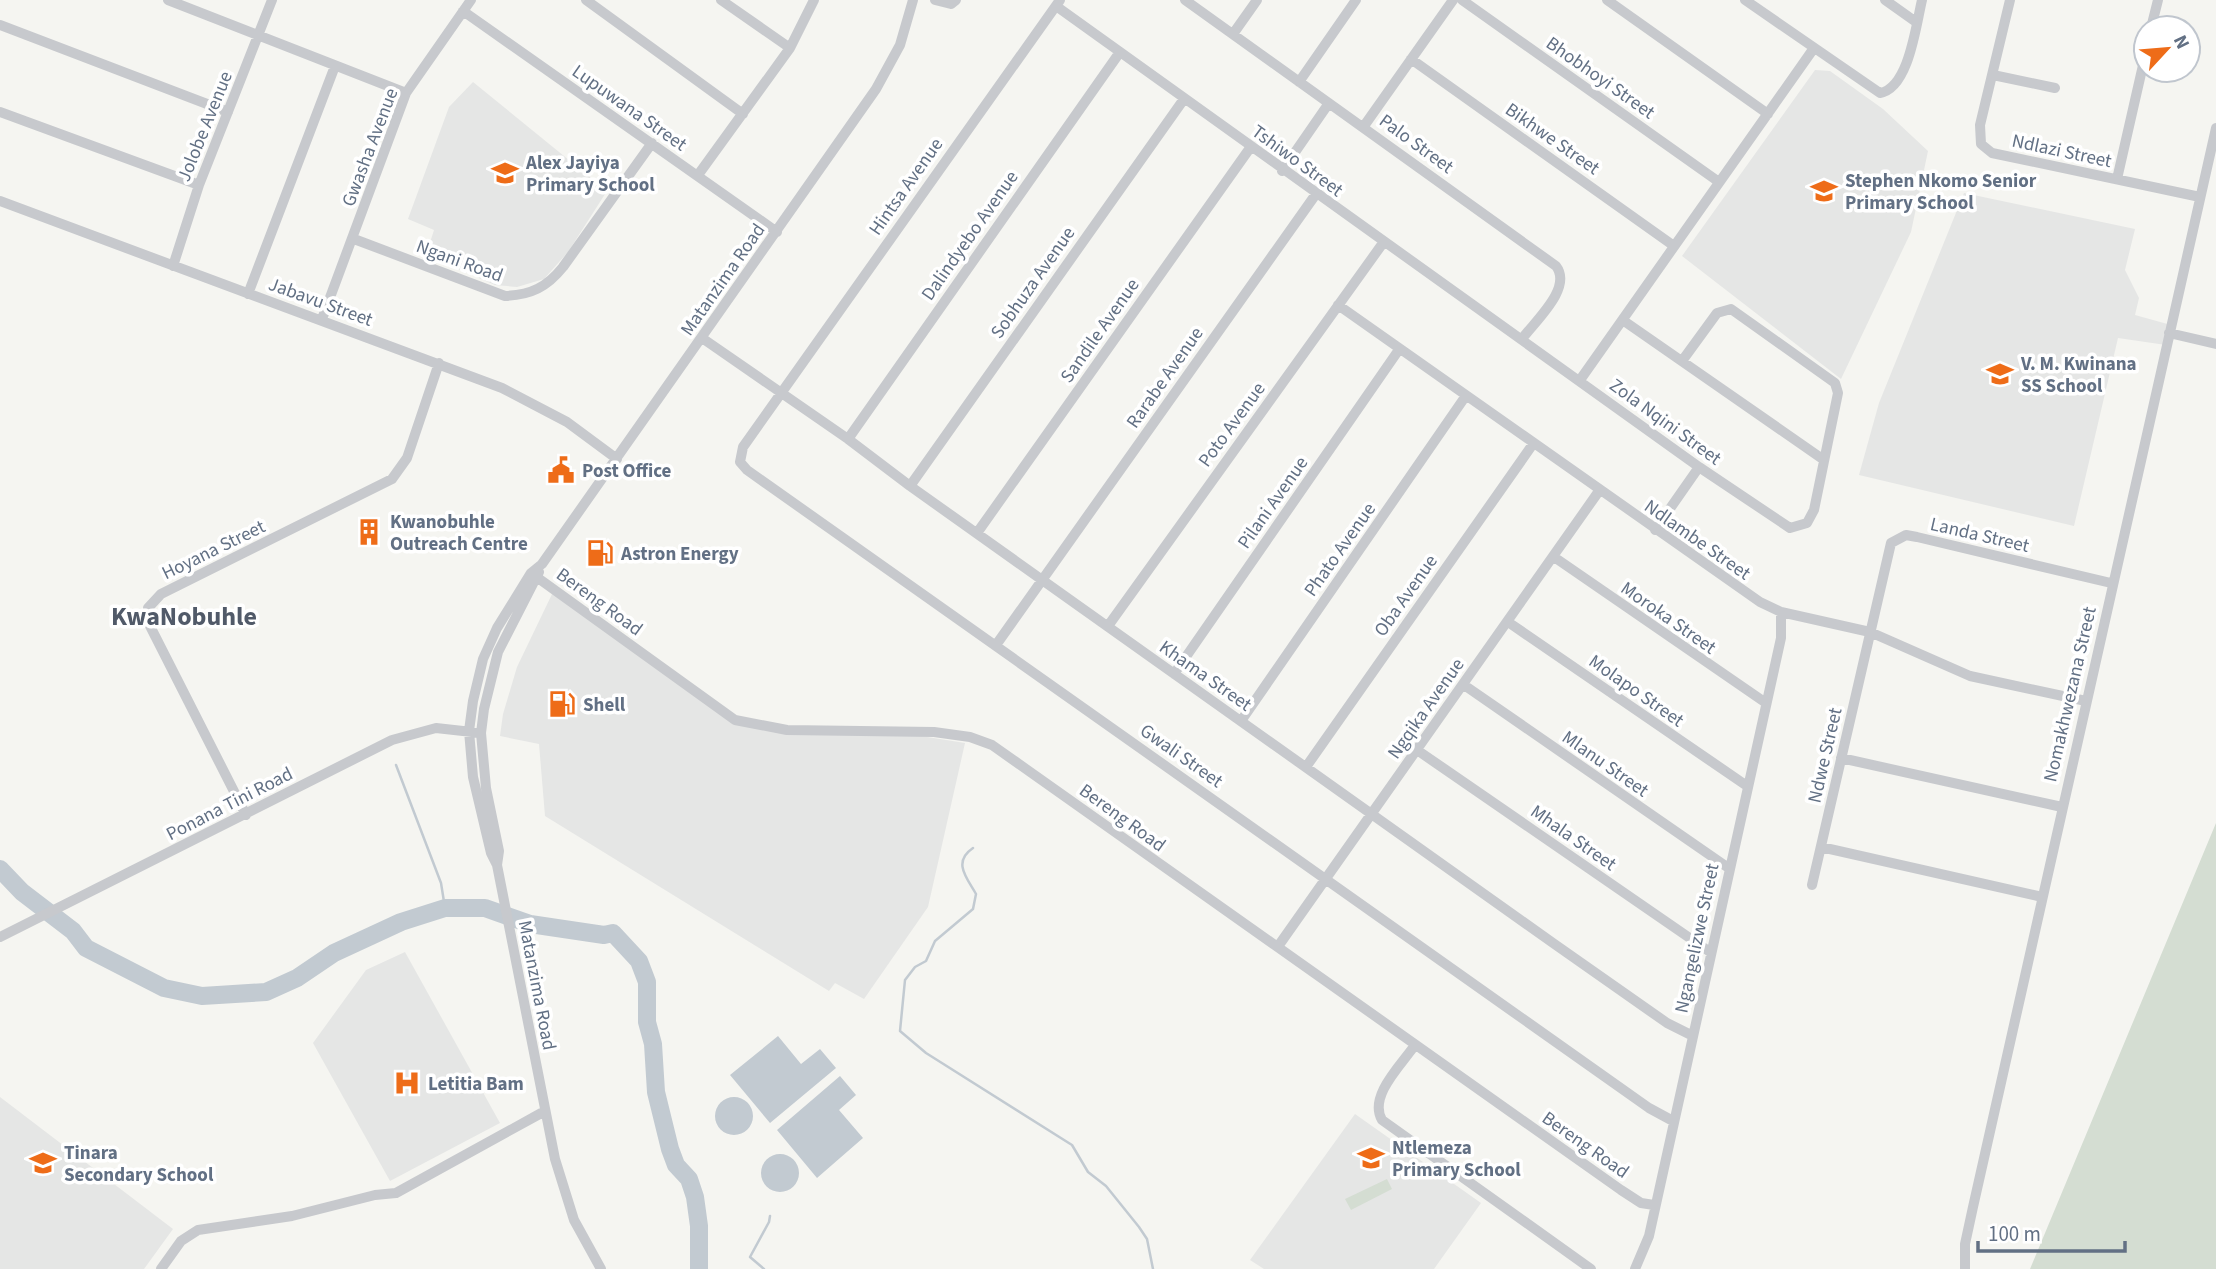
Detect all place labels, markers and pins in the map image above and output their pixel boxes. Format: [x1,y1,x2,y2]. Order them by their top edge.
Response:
place label: Alex Jayiya Primary School [525,150,655,199]
school or university icon: Alex Jayiya Primary School [490,158,520,188]
place label: Stephen Nkomo Senior Primary School [1845,168,2037,217]
school or university icon: Stephen Nkomo Senior Primary School [1809,176,1839,206]
place label: V. M. Kwinana SS School [2020,351,2137,400]
school or university icon: V. M. Kwinana SS School [1985,359,2015,389]
public building icon: Post Office [546,455,576,485]
place label: Post Office [582,458,672,485]
place label: Kwanobuhle Outreach Centre [390,509,528,558]
building icon: Kwanobuhle Outreach Centre [354,517,384,547]
fuel station icon: Astron Energy [585,538,615,568]
place label: Astron Energy [620,541,739,568]
fuel station icon: Shell [547,689,577,719]
place label: Shell [583,692,626,719]
hospital icon: Letitia Bam [392,1068,422,1098]
place label: Letitia Bam [428,1071,524,1098]
place label: Ntlemeza Primary School [1392,1135,1521,1184]
place label: Tinara Secondary School [64,1140,214,1189]
school or university icon: Ntlemeza Primary School [1356,1143,1386,1173]
school or university icon: Tinara Secondary School [28,1148,58,1178]

